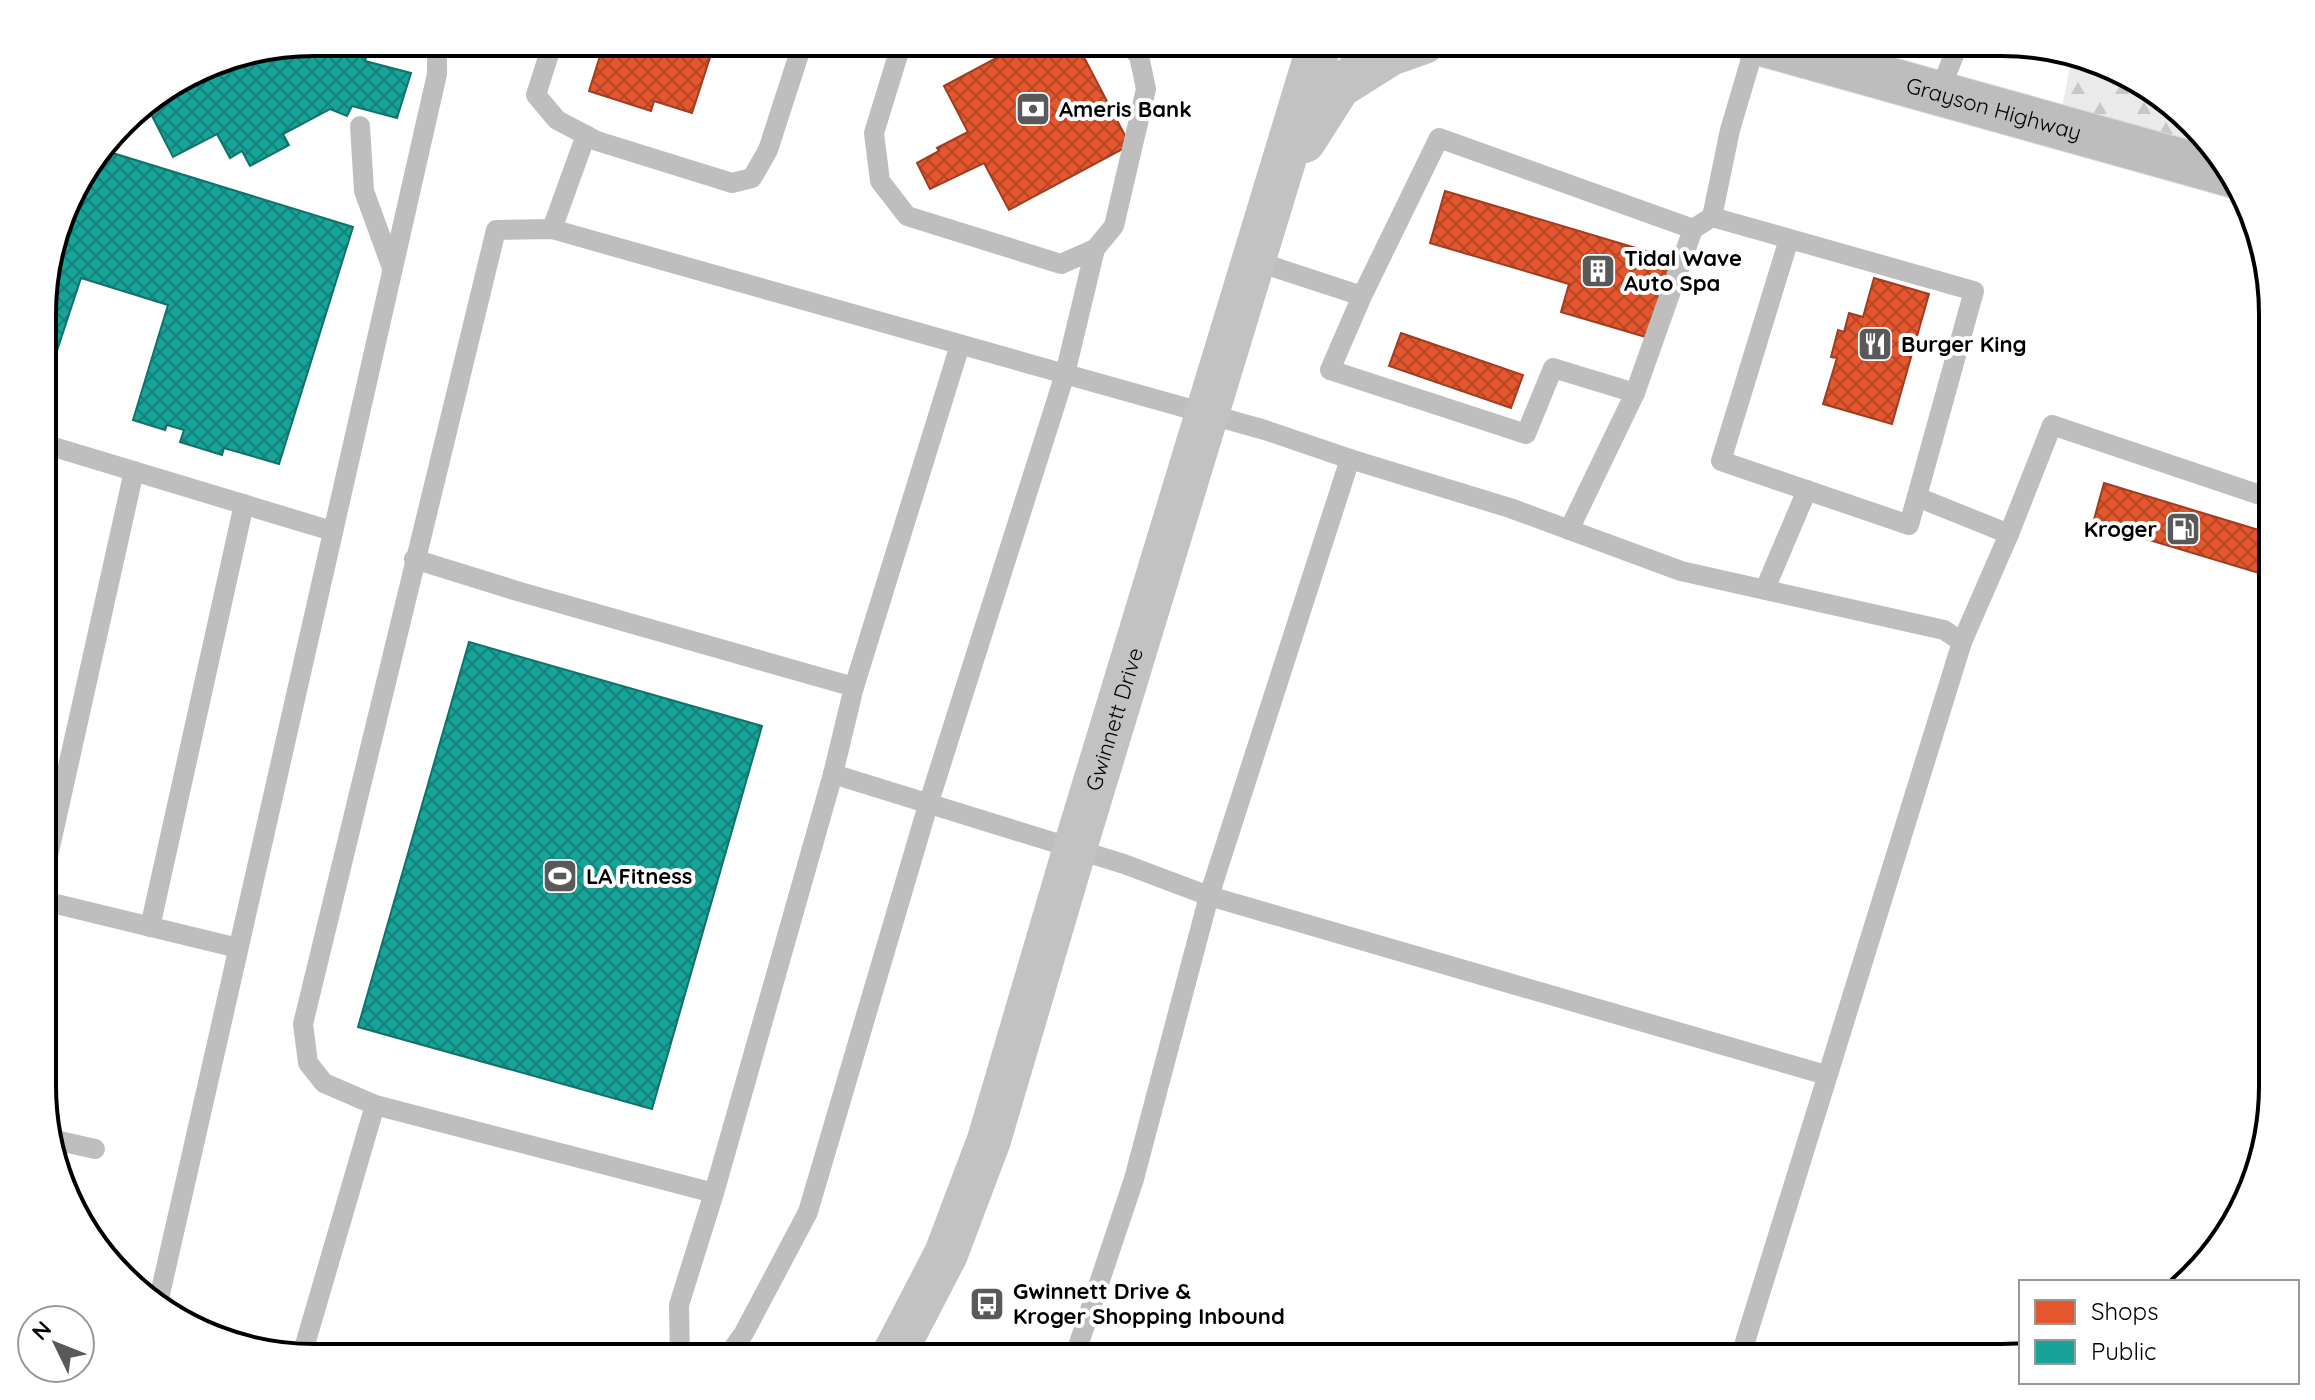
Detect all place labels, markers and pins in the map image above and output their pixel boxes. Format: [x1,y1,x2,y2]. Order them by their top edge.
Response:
bank icon: Ameris Bank [1014,90,1052,128]
place label: Ameris Bank [1059,95,1192,123]
place label: Tidal Wave Auto Spa [1624,244,1742,297]
building icon: Tidal Wave Auto Spa [1579,252,1617,290]
restaurant icon: Burger King [1856,325,1894,363]
place label: Burger King [1901,330,2027,358]
fuel station icon: Kroger [2164,510,2202,548]
place label: Kroger [2084,515,2157,543]
sports icon: LA Fitness [541,857,579,895]
place label: LA Fitness [586,862,692,890]
place label: Gwinnett Drive & Kroger Shopping Inbound [1013,1277,1285,1330]
bus stop icon: Gwinnett Drive & Kroger Shopping Inbound [968,1285,1006,1323]

